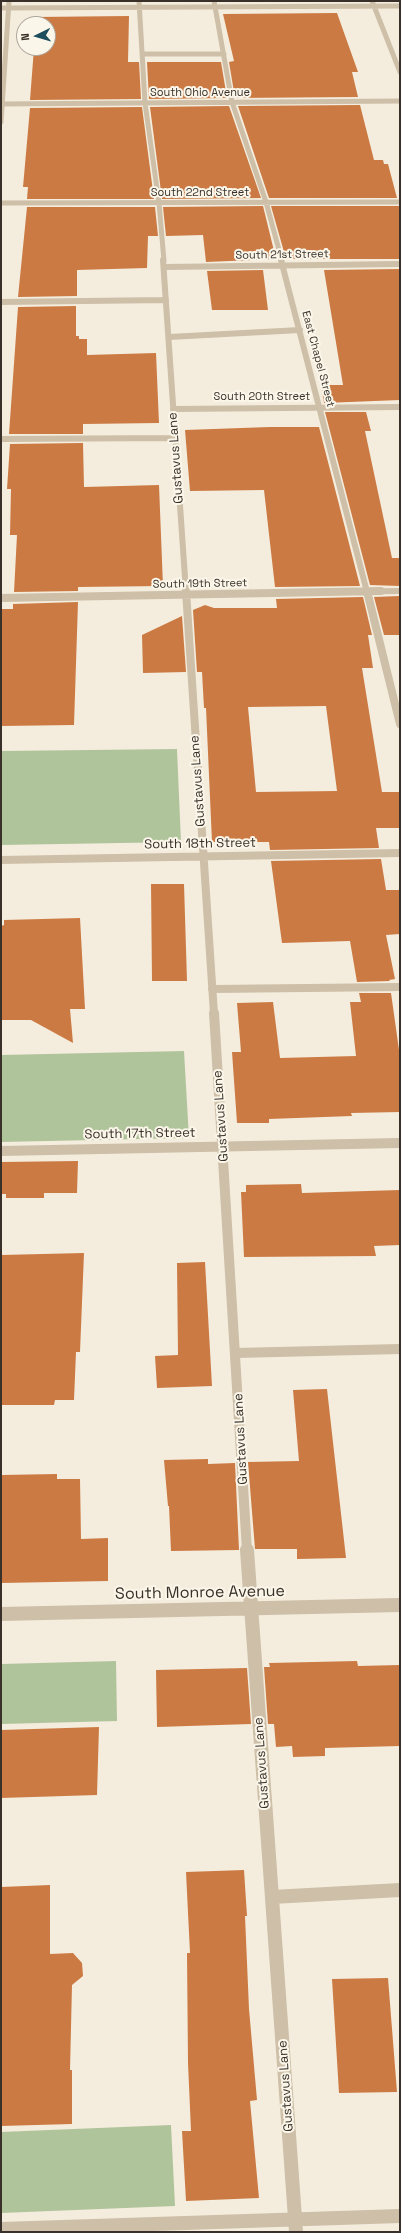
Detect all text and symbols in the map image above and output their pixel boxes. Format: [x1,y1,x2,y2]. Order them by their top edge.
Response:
north arrow [16,16,56,56]
text: N [18,33,32,41]
street label: South Ohio Avenue [150,86,250,100]
street label: South 22nd Street [151,186,249,200]
street label: South 21st Street [235,248,329,262]
street label: East Chapel Street [299,310,337,408]
street label: South 20th Street [214,390,310,404]
street label: Gustavus Lane [165,412,187,504]
street label: South 19th Street [153,577,247,591]
street label: Gustavus Lane [187,735,209,827]
street label: South 18th Street [144,835,256,853]
street label: Gustavus Lane [210,1070,232,1162]
street label: South 17th Street [84,1125,196,1143]
street label: Gustavus Lane [231,1393,251,1485]
street label: South Monroe Avenue [115,1582,285,1604]
street label: Gustavus Lane [251,1717,273,1809]
street label: Gustavus Lane [275,2040,297,2132]

